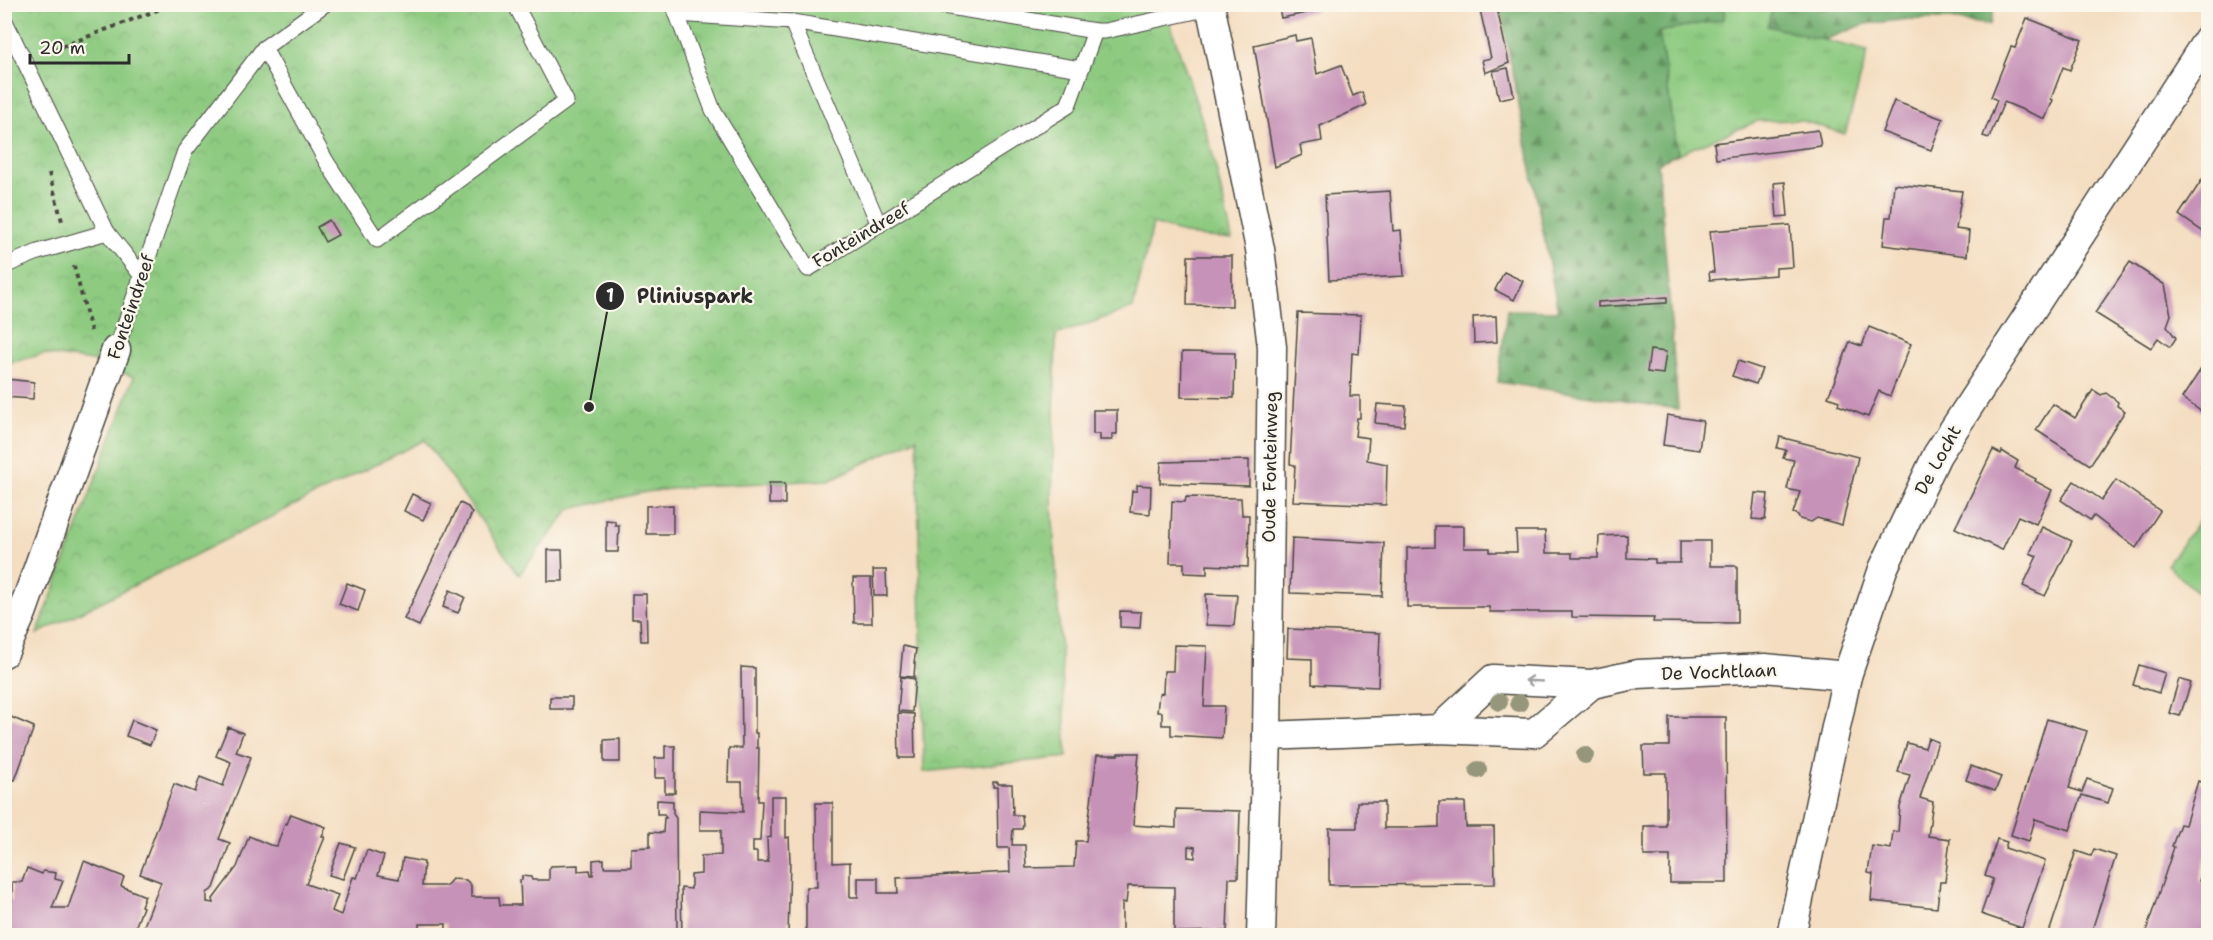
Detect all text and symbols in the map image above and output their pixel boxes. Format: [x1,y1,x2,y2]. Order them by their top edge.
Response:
scale bar [30,27,129,65]
text: 20 m [39,36,85,60]
street label: Fonteindreef [808,196,915,273]
street label: Fonteindreef [102,251,160,363]
callout: Pliniuspark [595,277,765,315]
text: Pliniuspark [637,283,753,309]
text: 1 [606,284,614,308]
street label: Oude Fonteinweg [1257,391,1283,543]
street label: De Locht [1909,421,1967,499]
street label: De Vochtlaan [1661,658,1777,686]
one-way arrow [1524,676,1544,687]

